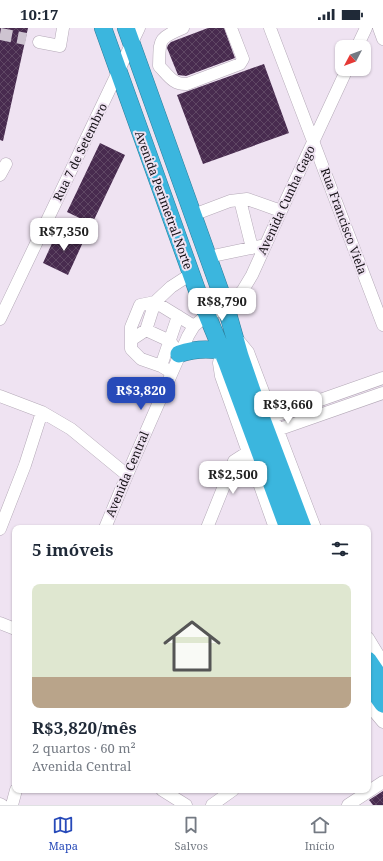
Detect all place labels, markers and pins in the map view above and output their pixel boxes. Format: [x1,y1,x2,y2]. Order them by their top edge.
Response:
pin: R$7,350 [27,218,101,252]
pin: R$8,790 [185,288,259,322]
pin: R$3,820 [104,377,178,411]
pin: R$3,660 [251,391,325,425]
pin: R$2,500 [196,461,270,495]

